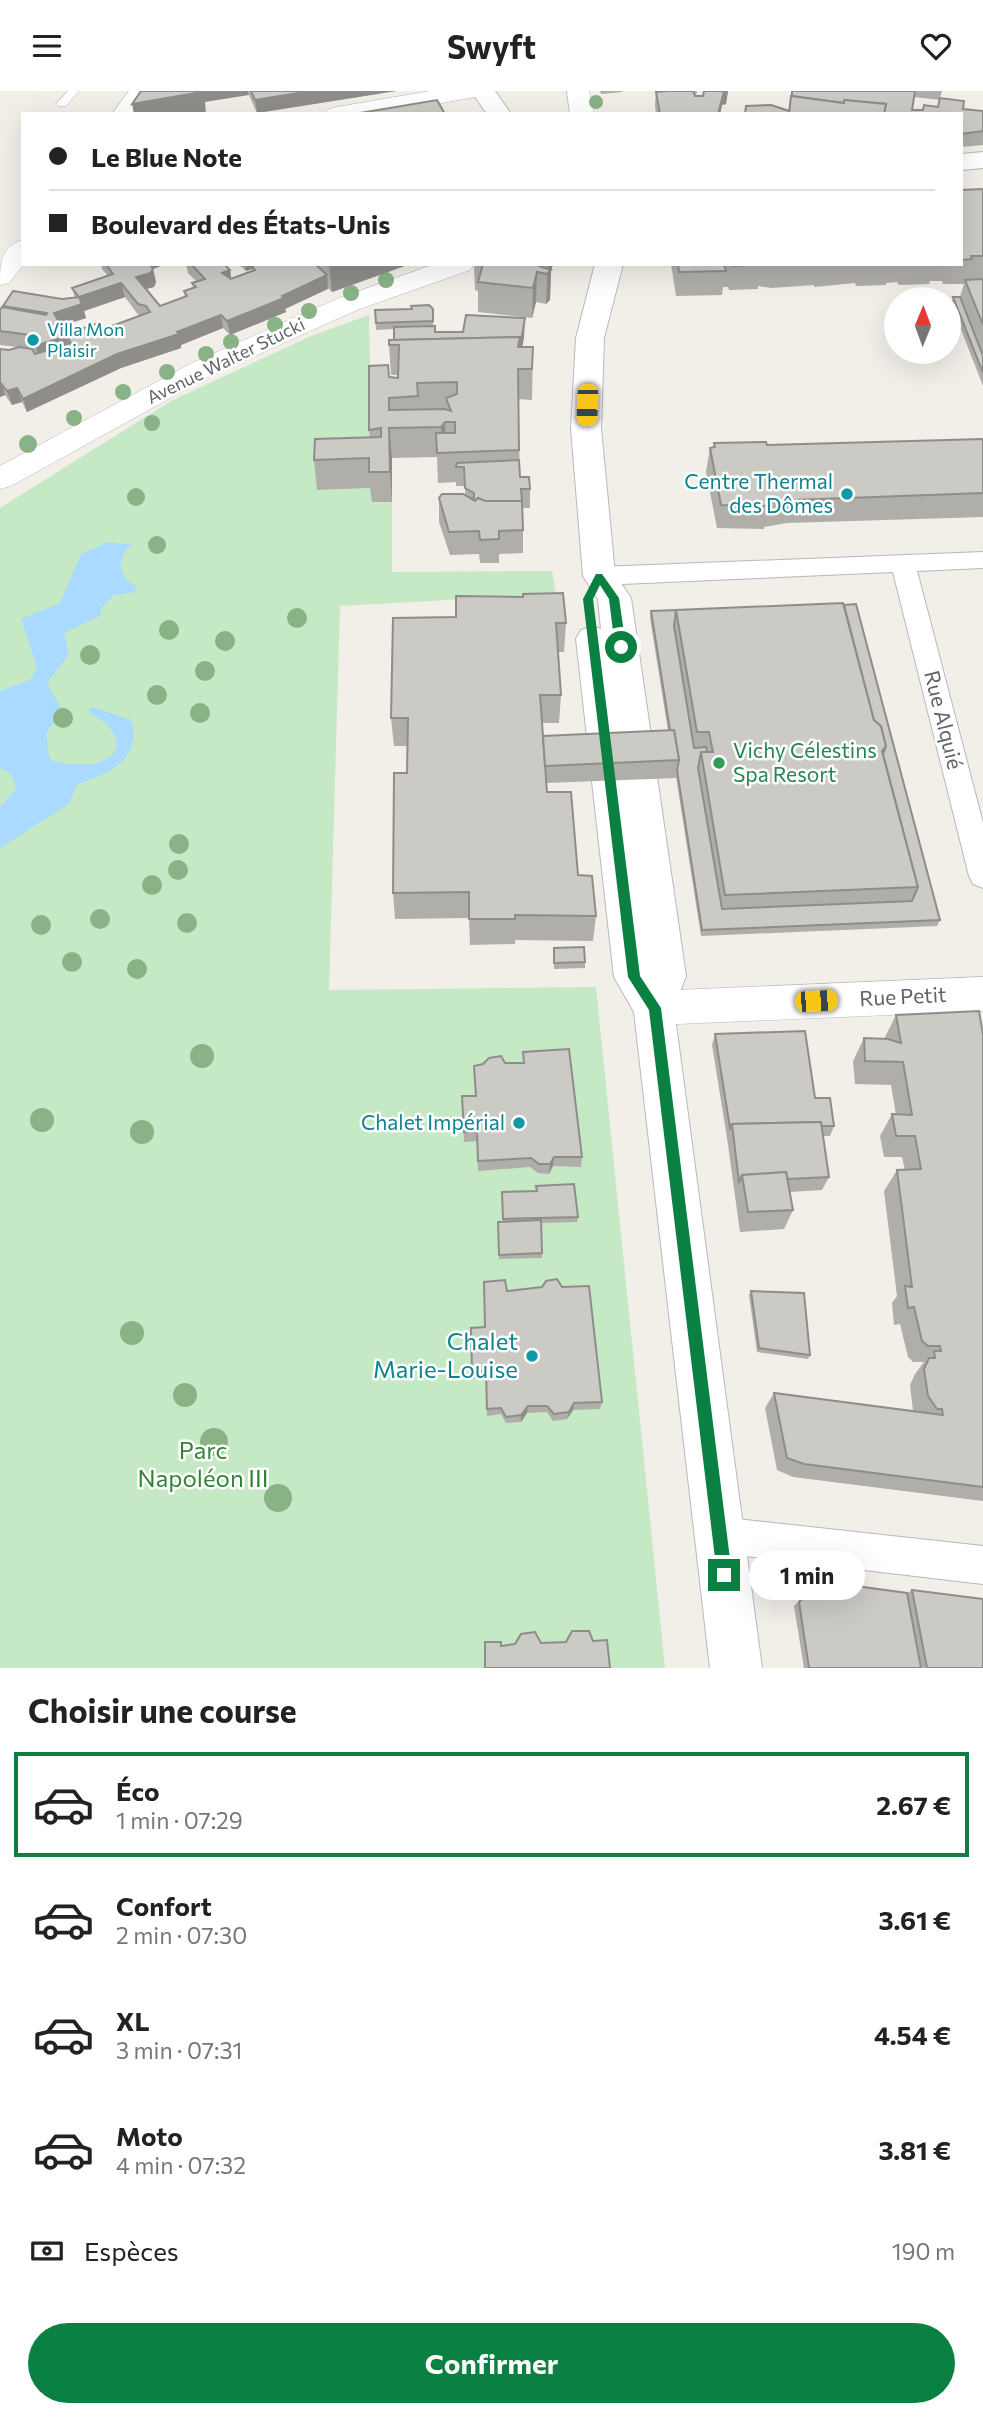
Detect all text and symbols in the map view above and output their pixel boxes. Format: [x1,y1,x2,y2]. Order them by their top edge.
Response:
text: Swyft [447,26,536,66]
icon: menu [28,27,66,65]
icon: heart [917,27,955,65]
text: Le Blue Note [91,141,242,172]
text: Boulevard des États-Unis [91,208,390,239]
north arrow [884,287,961,364]
map controls [884,287,961,364]
street label: Avenue Walter Stucki [143,312,308,408]
place label: Villa Mon Plaisir [47,318,124,361]
marker: Villa Mon Plaisir [25,332,41,348]
car [576,384,599,426]
place label: Centre Thermal des Dômes [684,468,833,517]
marker: Centre Thermal des Dômes [839,486,855,502]
route start [605,631,637,663]
street label: Rue Alquié [920,668,969,772]
place label: Vichy Célestins Spa Resort [733,737,877,786]
marker: Vichy Célestins Spa Resort [711,755,727,771]
street label: Rue Petit [859,981,947,1010]
car [795,989,838,1013]
place label: Chalet Impérial [361,1109,505,1134]
marker: Chalet Impérial [511,1115,527,1131]
place label: Chalet Marie-Louise [373,1326,518,1383]
marker: Chalet Marie-Louise [524,1348,540,1364]
park label: Parc Napoléon III [138,1435,268,1492]
callout: 1 min [748,1551,864,1599]
route end [708,1559,740,1591]
text: 1 min [780,1561,834,1589]
text: Choisir une course [28,1690,297,1730]
icon: car [32,1773,95,1836]
text: Éco [116,1775,160,1806]
text: 2.67 € [876,1789,951,1820]
text: 1 min · 07:29 [116,1806,243,1834]
icon: car [32,1888,95,1951]
text: Confort [116,1890,212,1921]
text: 3.61 € [879,1904,951,1935]
text: 2 min · 07:30 [116,1921,247,1949]
icon: car [32,2003,95,2066]
text: XL [116,2005,150,2036]
text: 4.54 € [874,2019,951,2050]
text: 3 min · 07:31 [116,2036,242,2064]
icon: car [32,2118,95,2181]
text: Moto [116,2120,183,2151]
text: 3.81 € [879,2134,951,2165]
text: 4 min · 07:32 [116,2151,246,2179]
icon: cash [28,2232,66,2270]
text: Espèces [84,2235,179,2266]
text: 190 m [892,2237,955,2265]
button: Confirmer [28,2323,955,2403]

